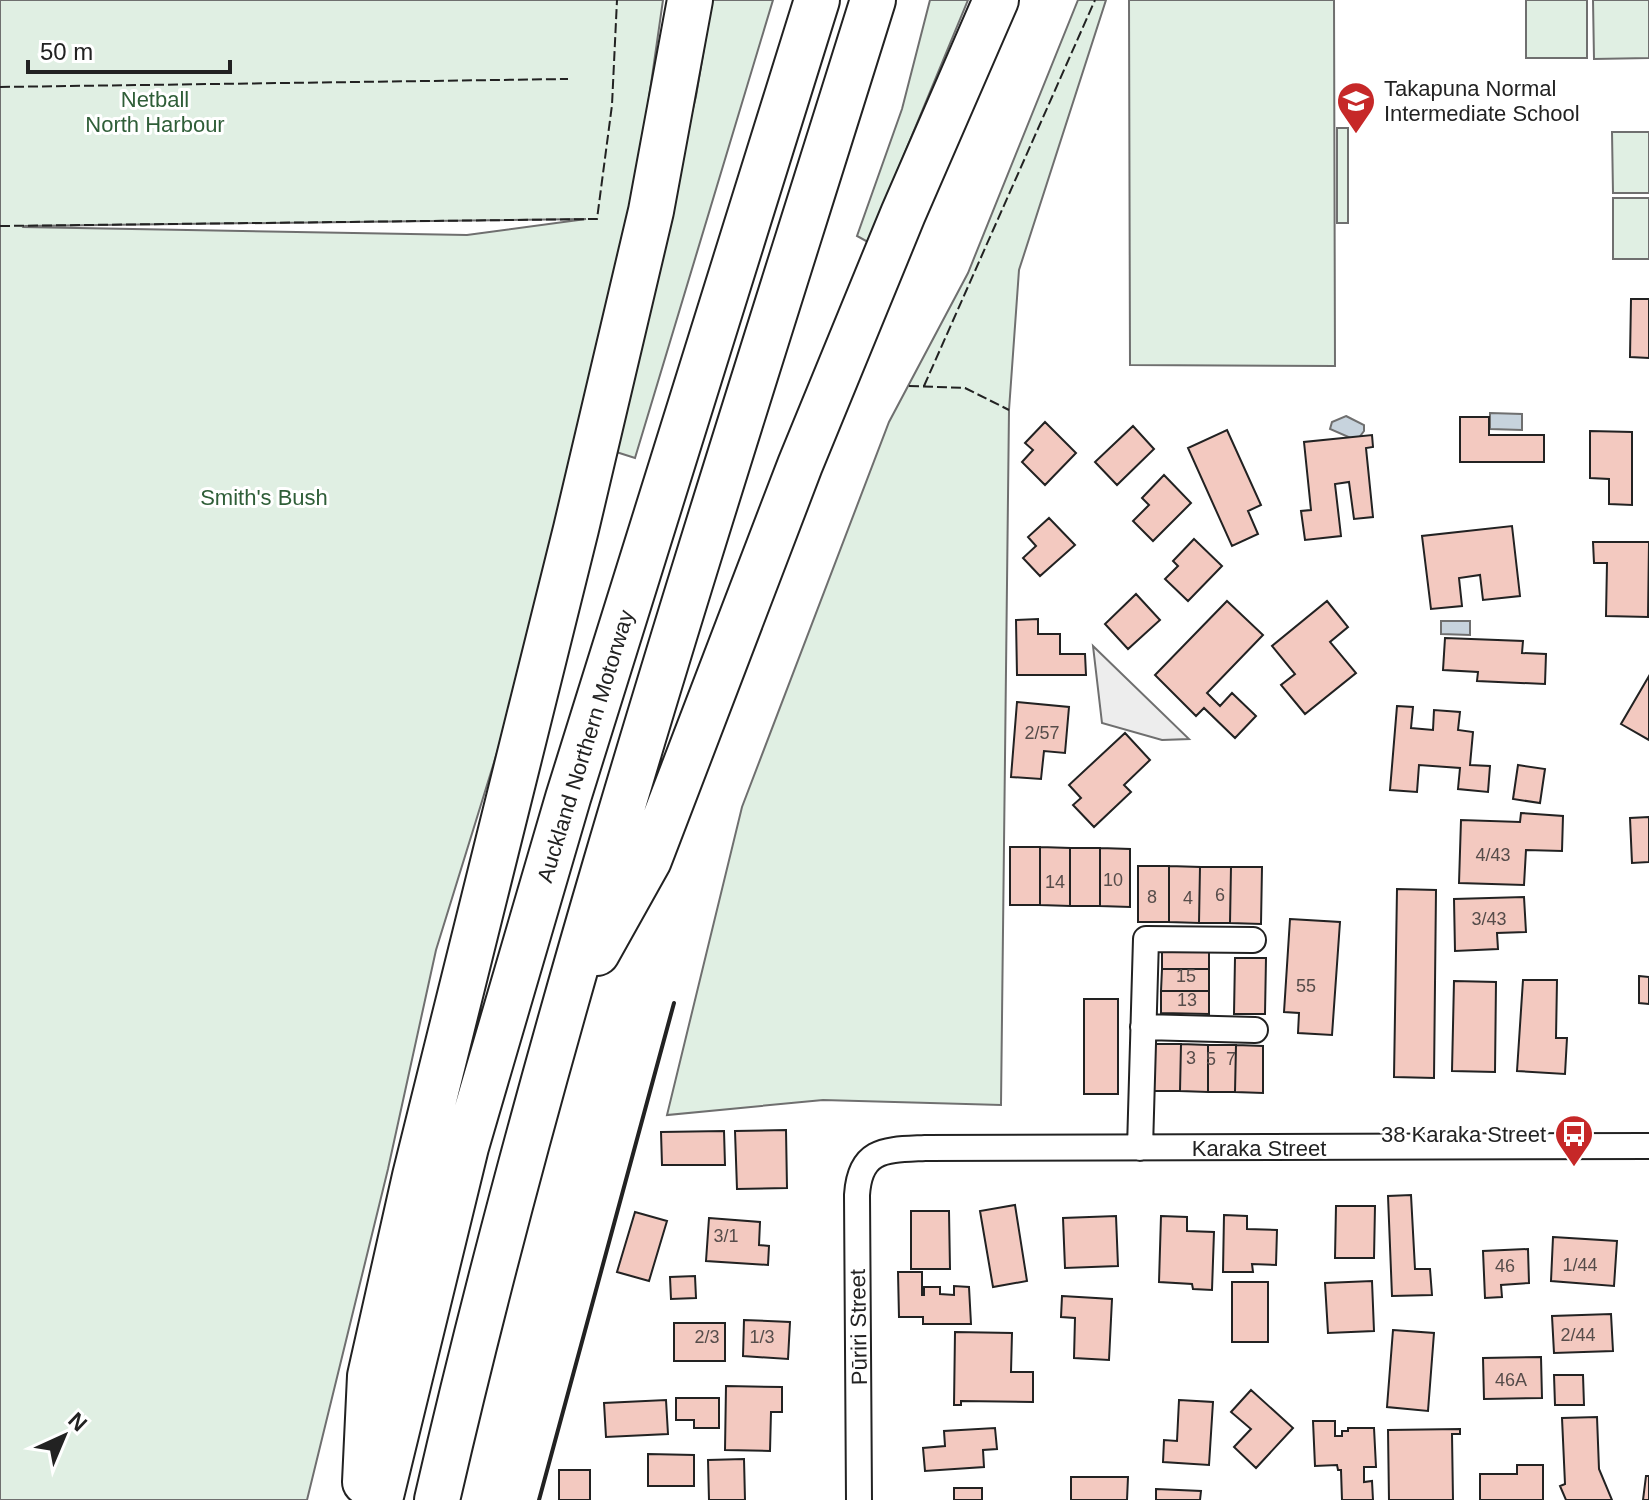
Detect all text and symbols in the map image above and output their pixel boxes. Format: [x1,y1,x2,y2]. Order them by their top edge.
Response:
scale bar [28,24,230,74]
text: 50 m [40,38,93,65]
place label: Takapuna Normal Intermediate School [1384,76,1580,126]
school or university icon: Takapuna Normal Intermediate School [1335,80,1377,135]
park label: Netball North Harbour [85,87,225,137]
park label: Smith's Bush [200,485,328,510]
street label: Auckland Northern Motorway [532,607,639,885]
house number: 2/57 [1024,723,1060,743]
house number: 4/43 [1475,845,1511,865]
house number: 10 [1103,870,1123,890]
house number: 14 [1045,872,1065,892]
house number: 6 [1215,885,1225,905]
house number: 8 [1147,887,1157,907]
house number: 4 [1183,888,1193,908]
house number: 3/43 [1471,909,1507,929]
house number: 15 [1176,966,1196,986]
house number: 55 [1296,976,1316,996]
house number: 13 [1177,990,1197,1010]
house number: 3 [1186,1048,1196,1068]
house number: 5 [1206,1049,1216,1069]
house number: 7 [1226,1049,1236,1069]
bus stop icon: 38 Karaka Street [1553,1113,1595,1168]
place label: 38 Karaka Street [1381,1122,1546,1147]
street label: Karaka Street [1192,1136,1326,1161]
house number: 3/1 [713,1226,739,1246]
house number: 1/44 [1562,1255,1598,1275]
house number: 46 [1495,1256,1515,1276]
street label: Pūriri Street [845,1269,872,1385]
house number: 2/44 [1560,1325,1596,1345]
house number: 2/3 [694,1327,720,1347]
house number: 1/3 [749,1327,775,1347]
house number: 46A [1495,1370,1527,1390]
north arrow [24,1396,104,1476]
text: N [63,1407,92,1436]

